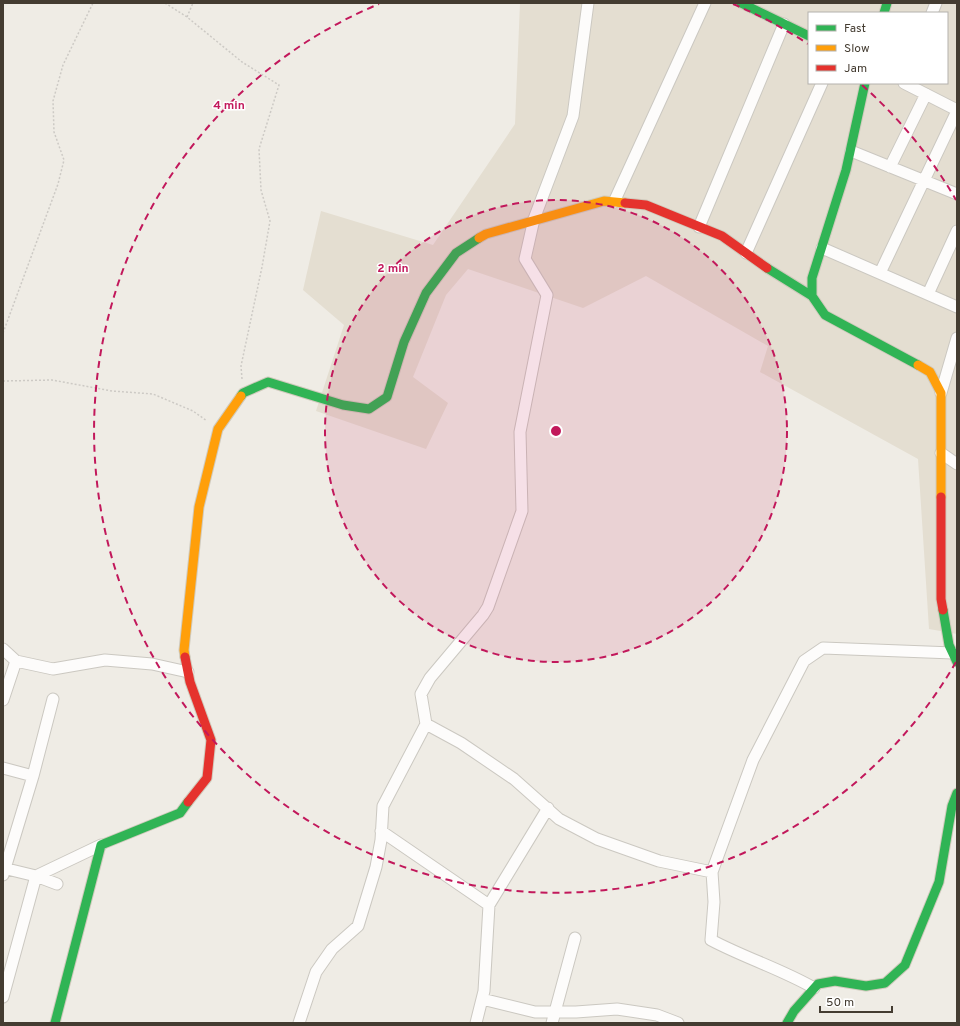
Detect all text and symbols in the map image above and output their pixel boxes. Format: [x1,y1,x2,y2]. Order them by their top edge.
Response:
legend [808,12,948,84]
text: Fast [844,21,866,37]
text: Slow [844,41,870,57]
text: Jam [844,61,867,77]
text: 4 min [213,98,245,114]
text: 2 min [377,261,409,277]
centre of rings [549,424,563,438]
scale bar [820,988,892,1014]
text: 50 m [826,995,854,1011]

